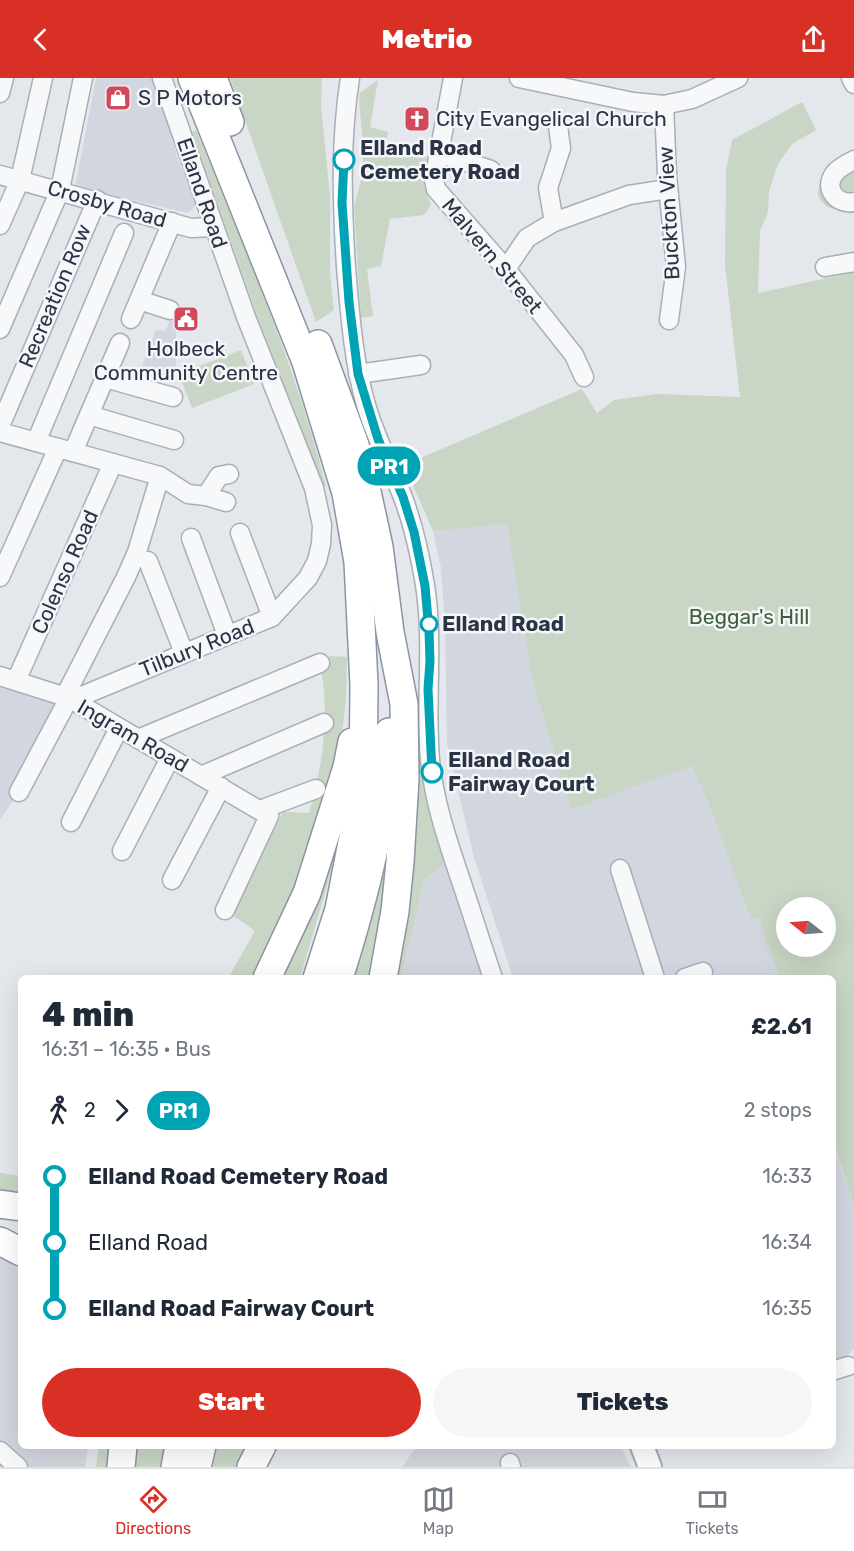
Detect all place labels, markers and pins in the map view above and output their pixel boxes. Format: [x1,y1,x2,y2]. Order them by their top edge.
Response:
shop icon: S P Motors [103,83,133,113]
place label: S P Motors [138,85,242,110]
church icon: City Evangelical Church [402,104,432,134]
place label: City Evangelical Church [436,106,667,131]
place label: Elland Road Cemetery Road [360,135,520,184]
marker: Elland Road Cemetery Road [333,149,355,171]
public building icon: Holbeck Community Centre [171,304,201,334]
place label: Holbeck Community Centre [94,336,278,385]
place label: Elland Road [442,611,564,636]
marker: Elland Road [420,615,438,633]
place label: Elland Road Fairway Court [448,747,595,796]
marker: Elland Road Fairway Court [421,761,443,783]

